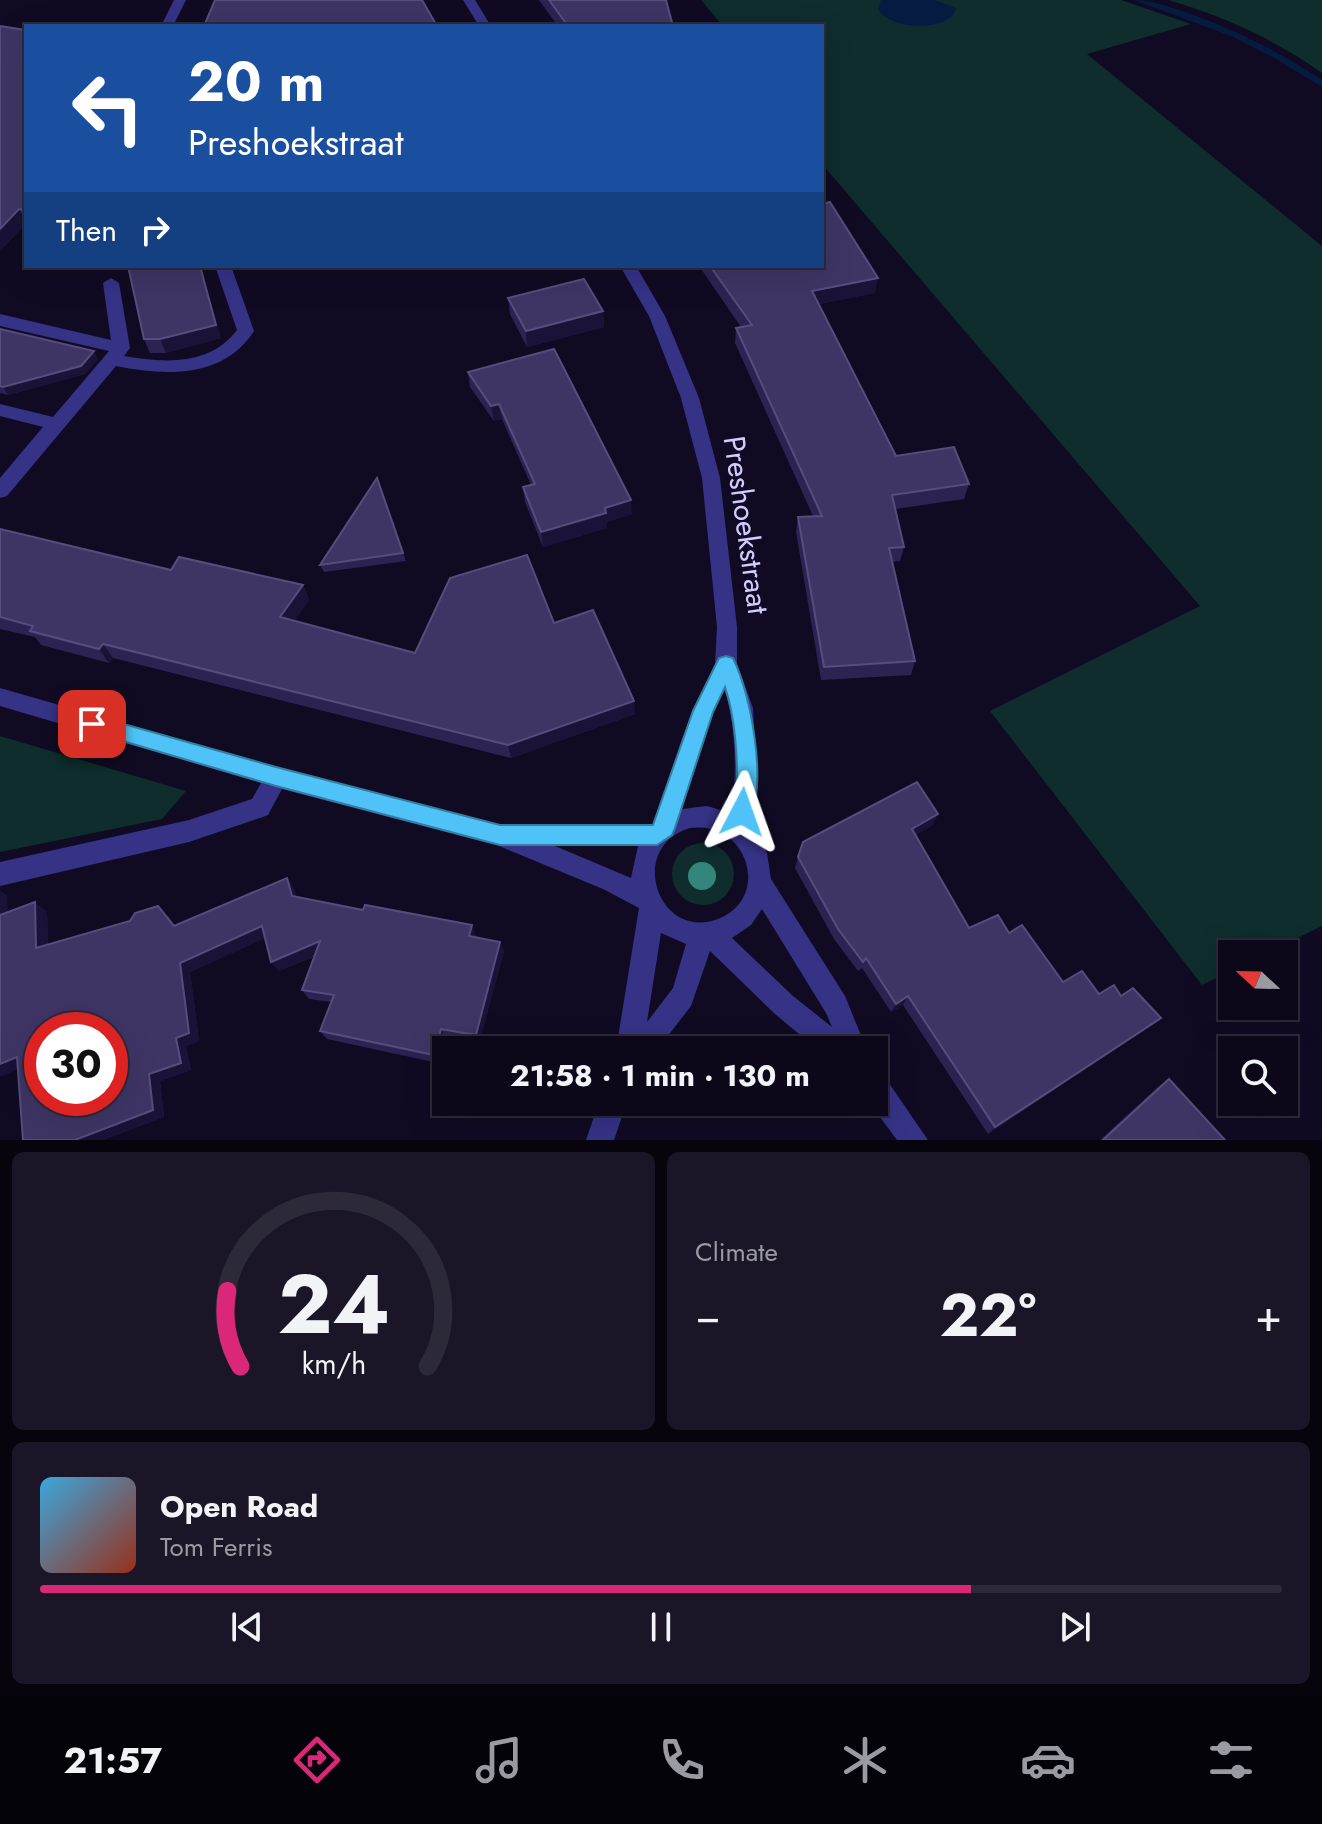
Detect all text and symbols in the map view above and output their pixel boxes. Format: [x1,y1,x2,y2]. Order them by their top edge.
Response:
text: 20 m [188,41,325,122]
icon: left [56,56,160,160]
text: Preshoekstraat [188,116,404,168]
icon: right [133,208,177,252]
text: Then [56,209,117,252]
street label: Preshoekstraat [713,433,780,618]
pin [58,690,126,758]
icon: arrive [70,702,114,746]
position arrow [700,770,784,854]
north arrow [1218,940,1298,1020]
map controls [1218,940,1298,1116]
speed limit sign: 30 [24,1012,128,1116]
button: search [1218,1036,1298,1116]
text: 21:58 · 1 min · 130 m [510,1054,810,1097]
text: Climate [695,1233,778,1271]
text: 24 [277,1244,390,1364]
text: 22° [940,1272,1036,1359]
text: − [695,1284,721,1348]
text: + [1255,1284,1282,1348]
text: km/h [301,1343,366,1385]
text: Open Road [160,1485,318,1528]
text: Tom Ferris [160,1528,272,1566]
icon: previous [225,1605,269,1649]
icon: pause [639,1605,683,1649]
icon: next [1053,1605,1097,1649]
icon: directions [289,1732,345,1788]
icon: music [471,1732,527,1788]
icon: phone [654,1732,710,1788]
icon: climate [837,1732,893,1788]
icon: car [1020,1732,1076,1788]
icon: filters [1203,1732,1259,1788]
text: 21:57 [63,1734,162,1786]

